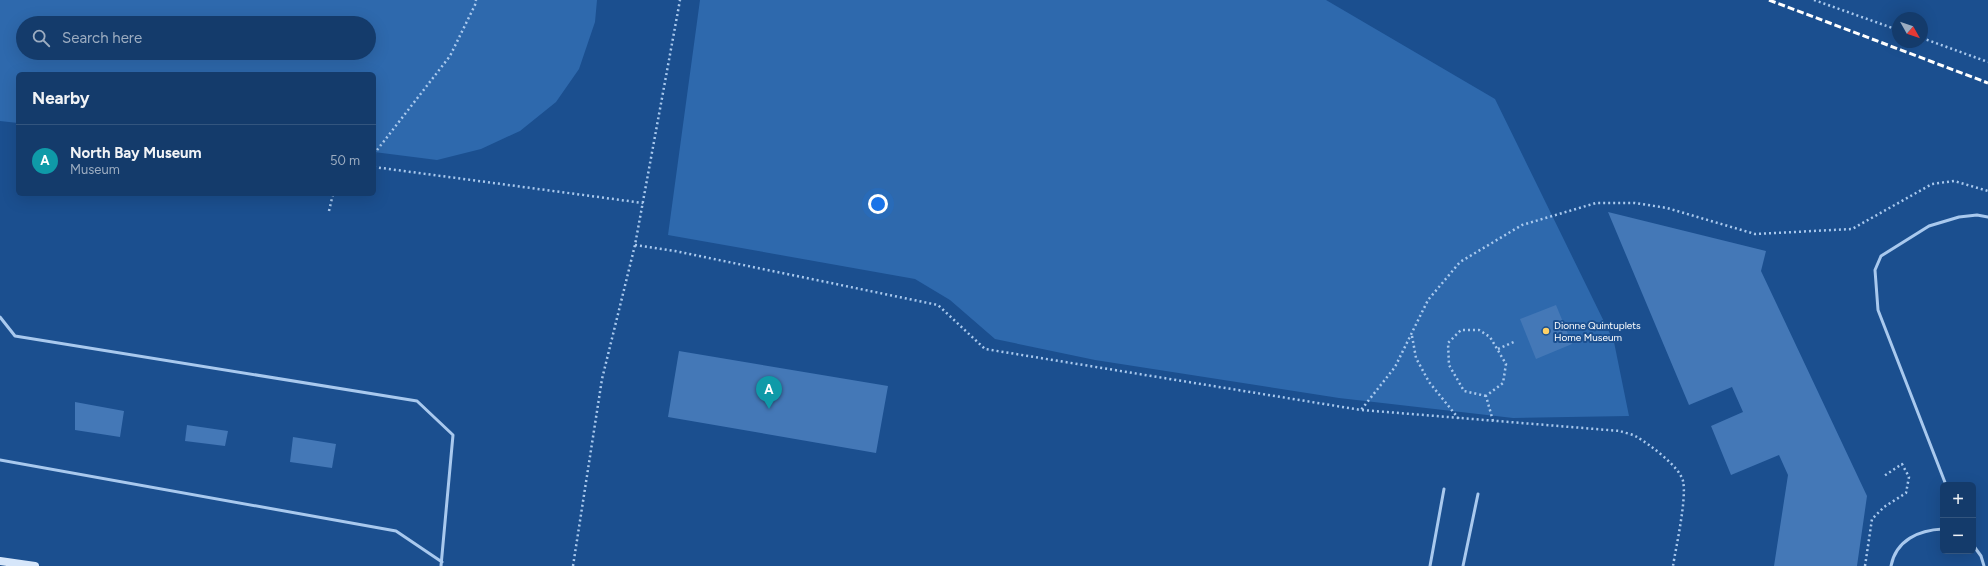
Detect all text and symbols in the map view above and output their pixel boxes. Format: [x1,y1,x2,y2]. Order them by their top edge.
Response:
north arrow [1892,12,1928,48]
search box [16,16,376,60]
icon: search [30,27,52,49]
text: Search here [62,29,142,47]
text: Nearby [32,88,90,108]
text: North Bay Museum [70,144,202,162]
text: A [40,153,50,168]
text: 50 m [330,153,360,168]
text: Museum [70,162,120,177]
your location [868,194,888,214]
place label: Dionne Quintuplets Home Museum [1554,319,1641,344]
marker: Dionne Quintuplets Home Museum [1541,326,1551,336]
pin: A [756,376,782,409]
map controls [1940,482,1976,554]
button: + [1940,482,1976,518]
button: − [1940,518,1976,554]

